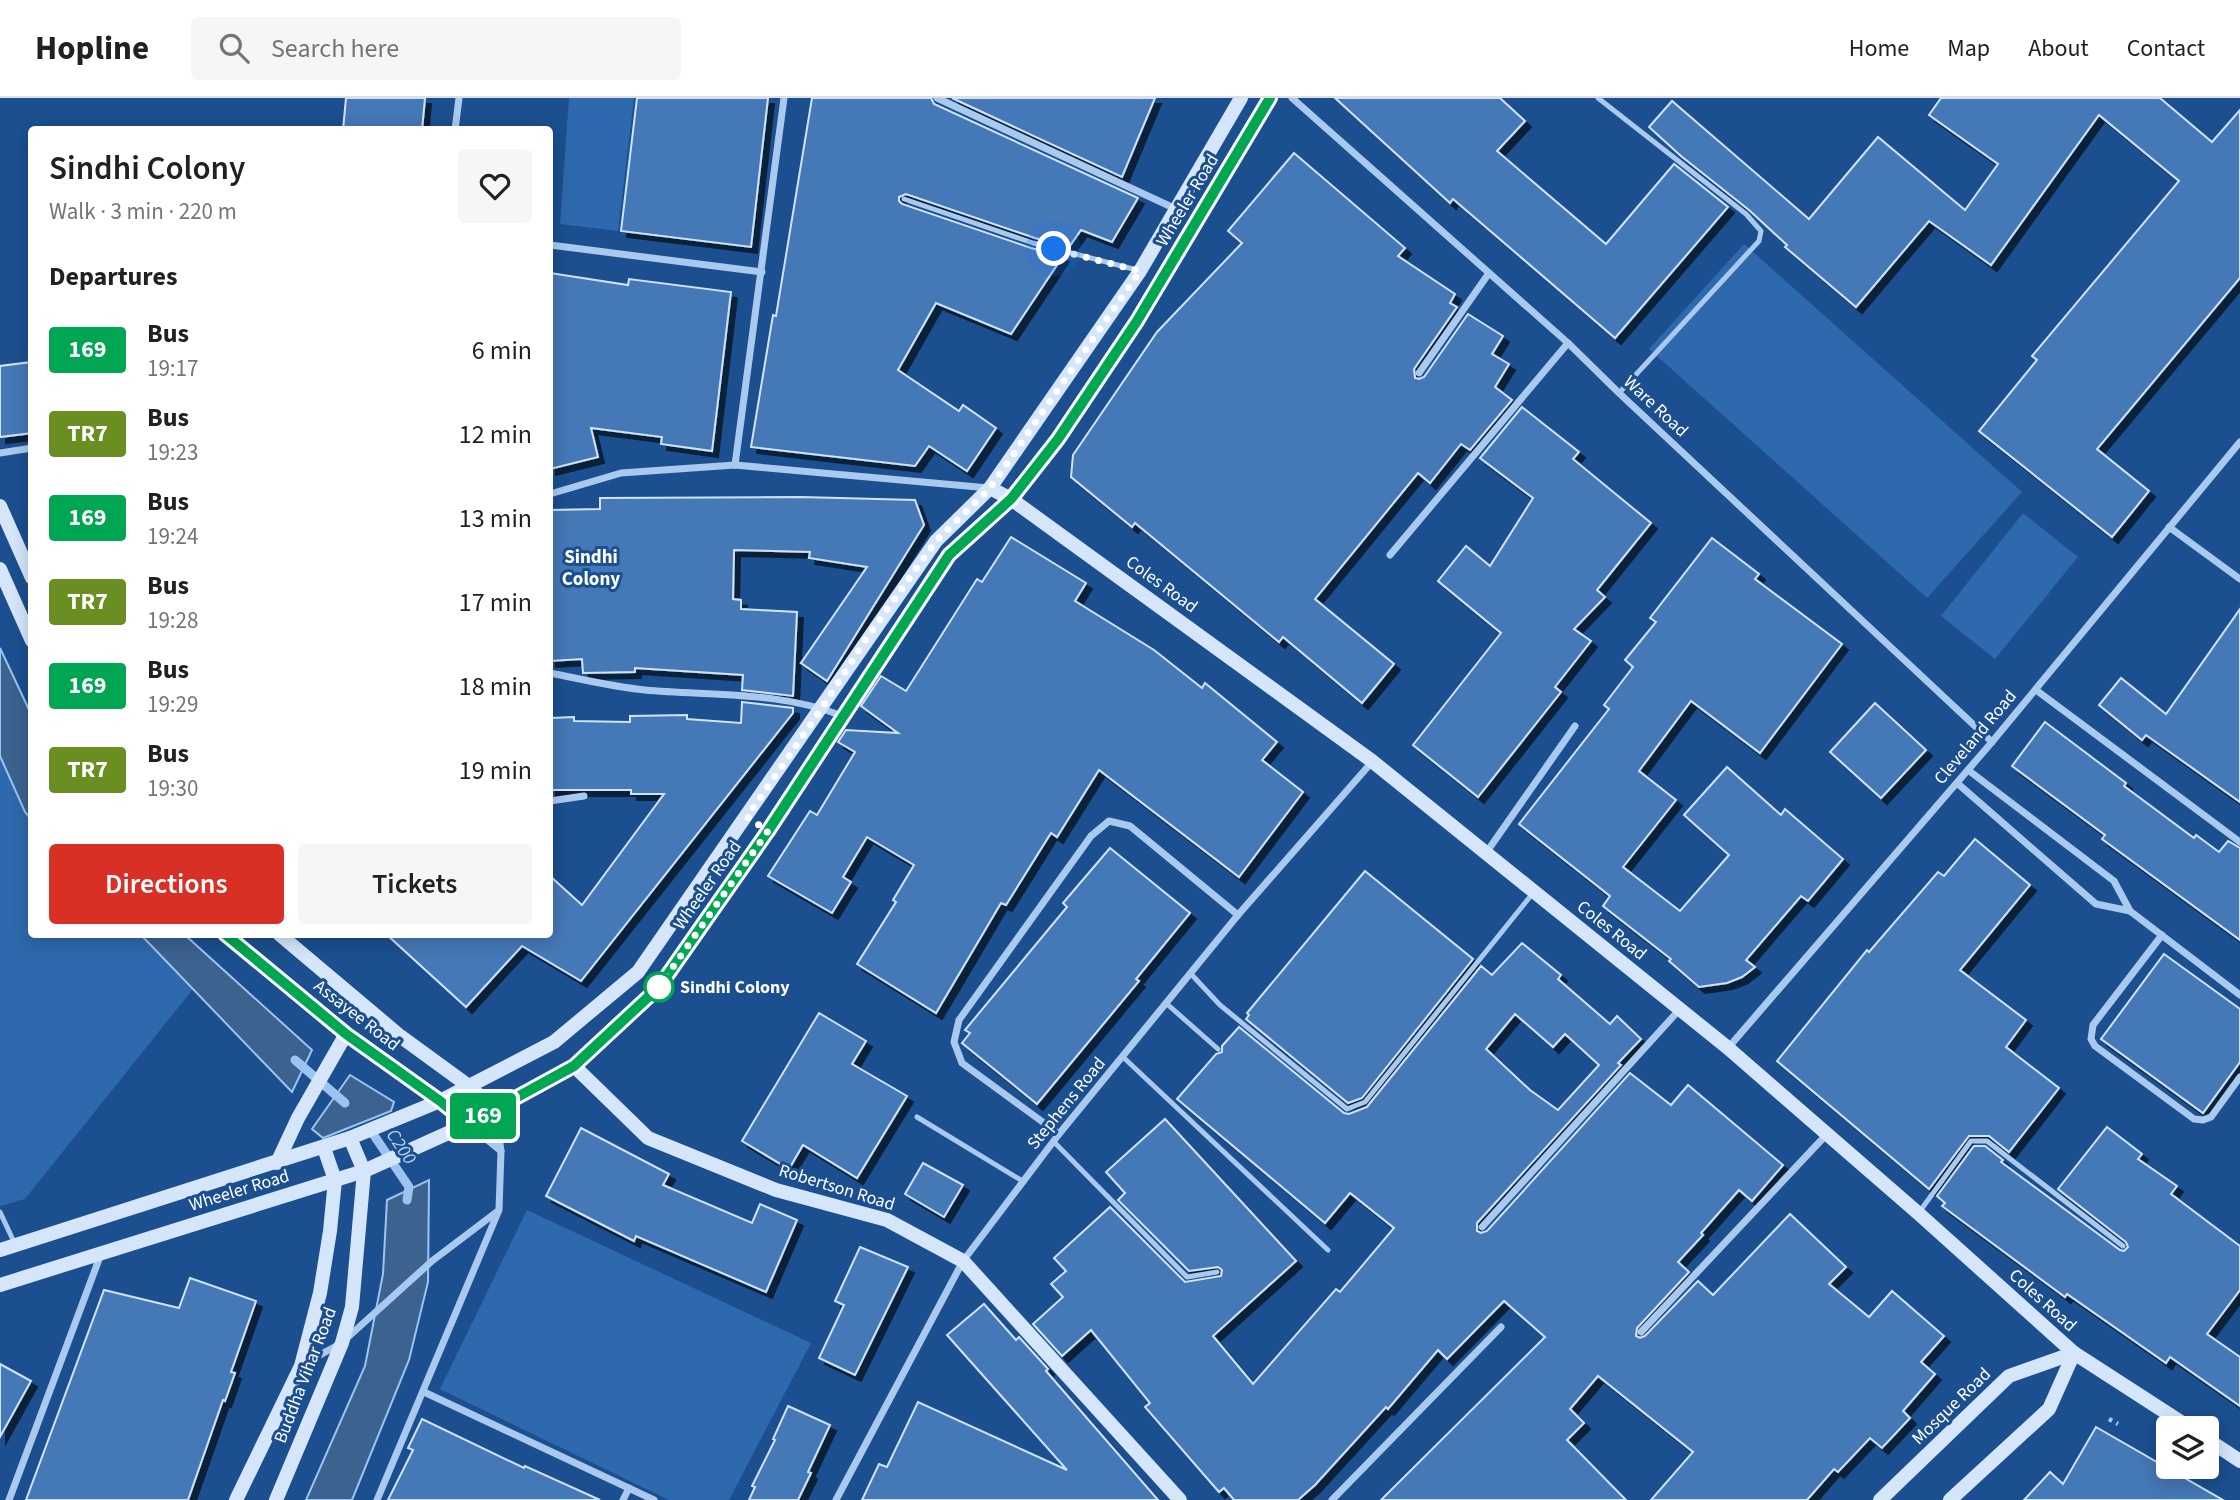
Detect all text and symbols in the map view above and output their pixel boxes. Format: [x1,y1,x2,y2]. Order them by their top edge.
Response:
search box [191,17,681,80]
text: Hopline [35,25,149,72]
icon: search [215,29,253,67]
text: Search here [271,30,399,67]
text: Home [1849,31,1909,66]
text: Map [1947,31,1990,66]
text: About [2028,31,2089,66]
text: Contact [2127,31,2205,66]
text: Sindhi Colony [49,145,245,192]
button: heart [458,149,532,223]
street label: Wheeler Road [1150,149,1225,251]
text: Walk · 3 min · 220 m [49,195,237,228]
your location [1036,231,1071,266]
text: Departures [49,258,177,295]
text: Bus [147,315,189,352]
text: 169 [68,332,107,367]
text: 6 min [472,332,532,369]
text: 19:17 [147,352,198,385]
street label: Ware Road [1618,370,1693,443]
text: Bus [147,399,189,436]
text: TR7 [67,416,108,451]
text: 12 min [459,416,532,453]
text: 19:23 [147,436,198,469]
text: Bus [147,483,189,520]
text: 169 [68,500,107,535]
text: 13 min [459,500,532,537]
text: 19:24 [147,520,198,553]
district label: Sindhi Colony [562,544,620,593]
street label: Coles Road [1121,550,1203,619]
text: Bus [147,567,189,604]
text: TR7 [67,584,108,619]
text: 17 min [459,584,532,621]
text: 19:28 [147,604,198,637]
text: Bus [147,651,189,688]
text: 169 [68,668,107,703]
text: 18 min [459,668,532,705]
street label: Cleveland Road [1928,685,2023,790]
text: 19:29 [147,688,198,721]
text: Bus [147,735,189,772]
text: TR7 [67,752,108,787]
text: 19 min [459,752,532,789]
text: 19:30 [147,772,198,805]
street label: Wheeler Road [667,836,747,935]
button: Directions [49,844,284,924]
button: Tickets [298,844,532,924]
street label: Coles Road [1571,894,1652,966]
marker: Sindhi Colony [644,972,674,1002]
street label: Assayee Road [309,974,405,1057]
place label: Sindhi Colony [680,975,790,1000]
street label: Stephens Road [1021,1052,1111,1155]
line badge: 169 [443,1093,523,1139]
text: 169 [464,1098,502,1133]
water label: C200 [379,1124,423,1170]
street label: Robertson Road [776,1158,898,1217]
street label: Wheeler Road [186,1163,292,1218]
street label: Coles Road [2003,1263,2082,1338]
street label: Buddha Vihar Road [268,1304,343,1447]
street label: Mosque Road [1906,1362,1996,1451]
map controls [2156,1416,2219,1479]
button: layers [2156,1416,2219,1479]

